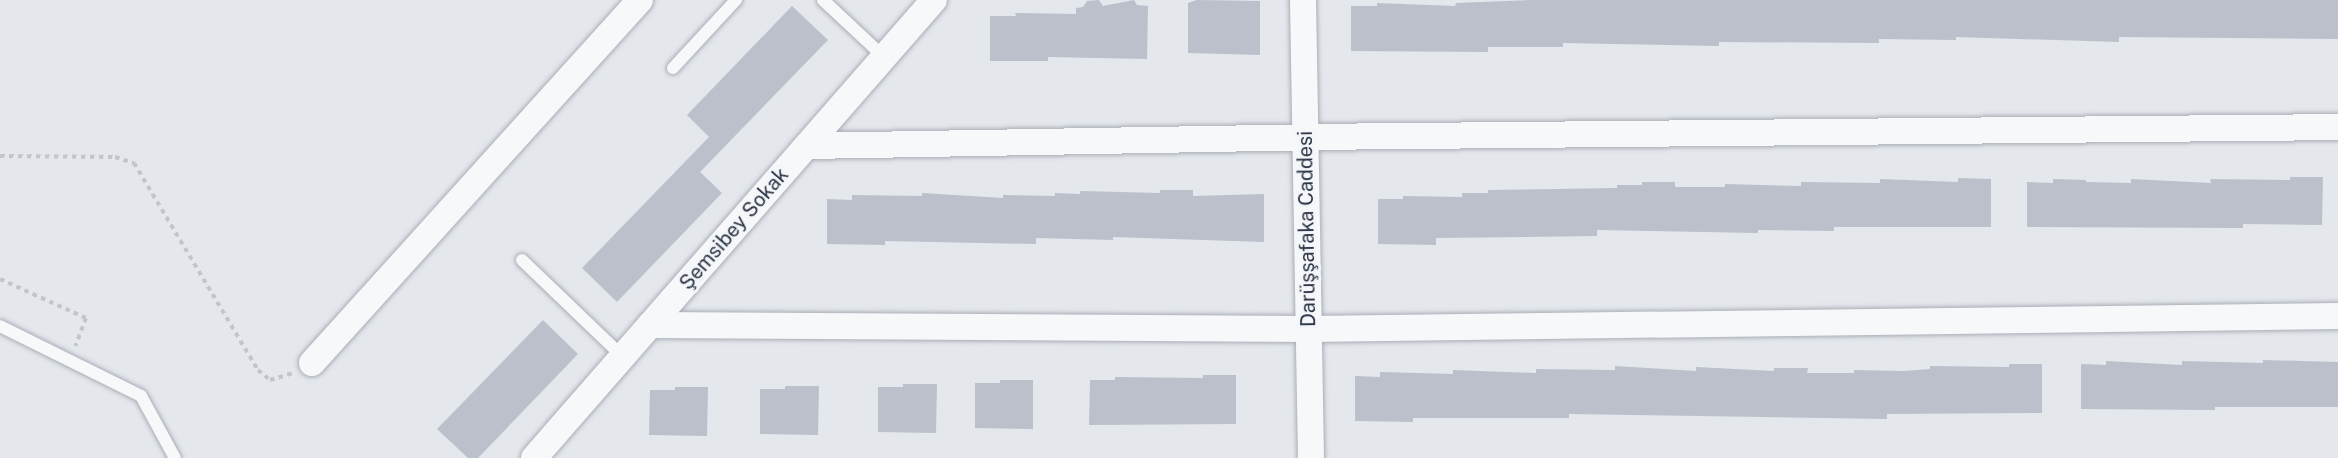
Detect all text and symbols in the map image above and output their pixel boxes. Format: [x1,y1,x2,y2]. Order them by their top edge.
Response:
street label: Darüşşafaka Caddesi [1293,131,1321,327]
street label: Şemsibey Sokak [675,163,793,295]

